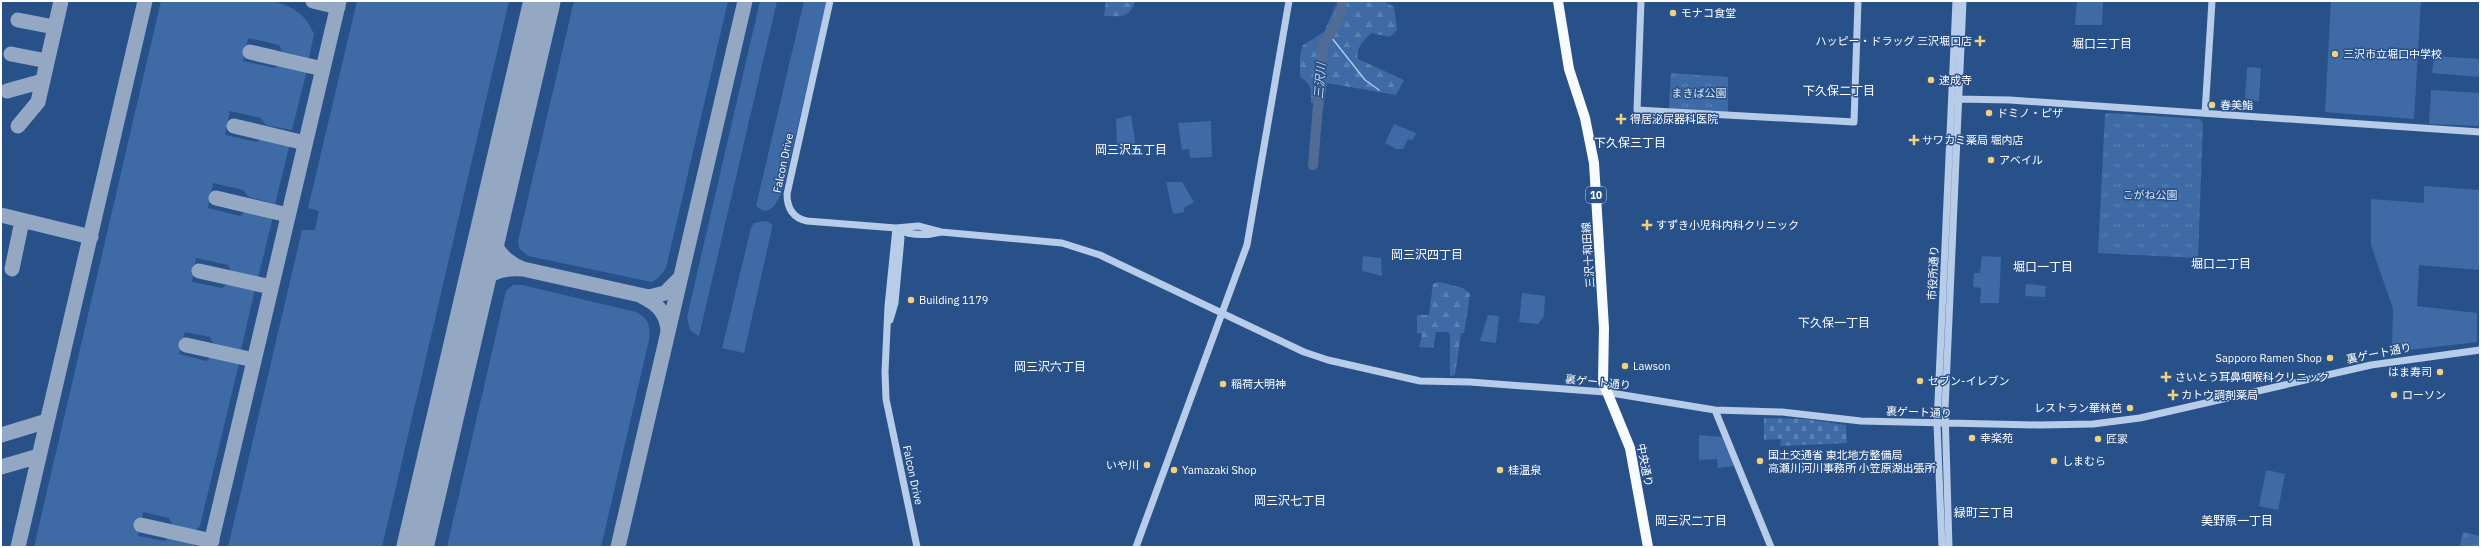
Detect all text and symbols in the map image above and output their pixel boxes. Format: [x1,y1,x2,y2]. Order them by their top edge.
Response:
place label: モナコ食堂 [1681,6,1736,20]
marker: モナコ食堂 [1668,8,1678,18]
place label: ハッピー・ドラッグ 三沢堀口店 [1815,34,1972,48]
marker: ハッピー・ドラッグ 三沢堀口店 [1975,36,1985,46]
district label: 堀口三丁目 [2072,36,2132,51]
place label: 三沢市立堀口中学校 [2343,47,2442,61]
marker: 三沢市立堀口中学校 [2330,49,2340,59]
water label: 三沢川 [1310,60,1329,100]
place label: 速成寺 [1939,73,1972,87]
marker: 速成寺 [1926,75,1936,85]
district label: 下久保二丁目 [1803,83,1875,98]
park label: まきば公園 [1672,86,1727,100]
place label: 春美鮨 [2220,98,2253,112]
marker: 春美鮨 [2207,100,2217,110]
place label: ドミノ・ピザ [1997,106,2063,120]
marker: ドミノ・ピザ [1984,108,1994,118]
place label: 得居泌尿器科医院 [1630,112,1718,126]
marker: 得居泌尿器科医院 [1615,113,1627,125]
street label: Falcon Drive [770,132,796,194]
place label: サワカミ薬局 堀内店 [1922,133,2024,147]
district label: 下久保三丁目 [1594,135,1666,150]
marker: サワカミ薬局 堀内店 [1909,135,1919,145]
district label: 岡三沢五丁目 [1095,142,1167,157]
place label: アベイル [1999,153,2043,167]
marker: アベイル [1986,155,1996,165]
road number: 10 [1586,187,1606,203]
park label: こがね公園 [2123,188,2178,202]
place label: すずき小児科内科クリニック [1656,218,1799,232]
marker: すずき小児科内科クリニック [1641,219,1653,231]
street label: 三沢十和田線 [1579,222,1597,288]
street label: 市役所通り [1925,245,1941,301]
district label: 岡三沢四丁目 [1391,247,1463,262]
district label: 堀口二丁目 [2191,256,2251,271]
district label: 堀口一丁目 [2013,259,2073,274]
place label: Building 1179 [919,293,988,307]
marker: Building 1179 [906,295,916,305]
district label: 下久保一丁目 [1798,315,1870,330]
street label: 裏ゲート通り [2345,340,2413,366]
place label: Sapporo Ramen Shop [2216,351,2322,365]
marker: Sapporo Ramen Shop [2325,353,2335,363]
district label: 岡三沢六丁目 [1014,359,1086,374]
place label: Lawson [1633,359,1671,373]
marker: Lawson [1620,361,1630,371]
place label: はま寿司 [2388,365,2432,379]
marker: はま寿司 [2435,367,2445,377]
place label: さいとう耳鼻咽喉科クリニック [2175,370,2329,384]
marker: さいとう耳鼻咽喉科クリニック [2160,371,2172,383]
street label: 裏ゲート通り [1564,372,1632,392]
place label: セブン-イレブン [1928,374,2009,388]
marker: セブン-イレブン [1915,376,1925,386]
place label: 稲荷大明神 [1231,377,1286,391]
marker: 稲荷大明神 [1218,379,1228,389]
place label: カトウ調剤薬局 [2181,388,2258,402]
place label: ローソン [2402,388,2446,402]
marker: カトウ調剤薬局 [2168,390,2178,400]
marker: ローソン [2389,390,2399,400]
place label: レストラン華林芭 [2034,401,2122,415]
marker: レストラン華林芭 [2125,403,2135,413]
street label: 裏ゲート通り [1886,404,1952,420]
place label: 幸楽苑 [1980,431,2013,445]
place label: 匠家 [2106,432,2128,446]
marker: 幸楽苑 [1967,433,1977,443]
marker: 匠家 [2093,434,2103,444]
street label: 中央通り [1634,442,1656,488]
street label: Falcon Drive [900,444,926,506]
place label: 国土交通省 東北地方整備局 高瀬川河川事務所 小笠原湖出張所 [1768,448,1937,475]
place label: しまむら [2062,454,2106,468]
marker: 国土交通省 東北地方整備局 高瀬川河川事務所 小笠原湖出張所 [1755,456,1765,466]
marker: しまむら [2049,456,2059,466]
place label: いや川 [1106,458,1139,472]
marker: いや川 [1142,460,1152,470]
place label: Yamazaki Shop [1182,463,1257,477]
place label: 桂温泉 [1508,463,1542,477]
marker: Yamazaki Shop [1169,465,1179,475]
marker: 桂温泉 [1495,465,1505,475]
district label: 岡三沢七丁目 [1254,493,1326,508]
district label: 緑町三丁目 [1954,505,2014,520]
district label: 岡三沢二丁目 [1655,513,1727,528]
district label: 美野原一丁目 [2201,513,2273,528]

